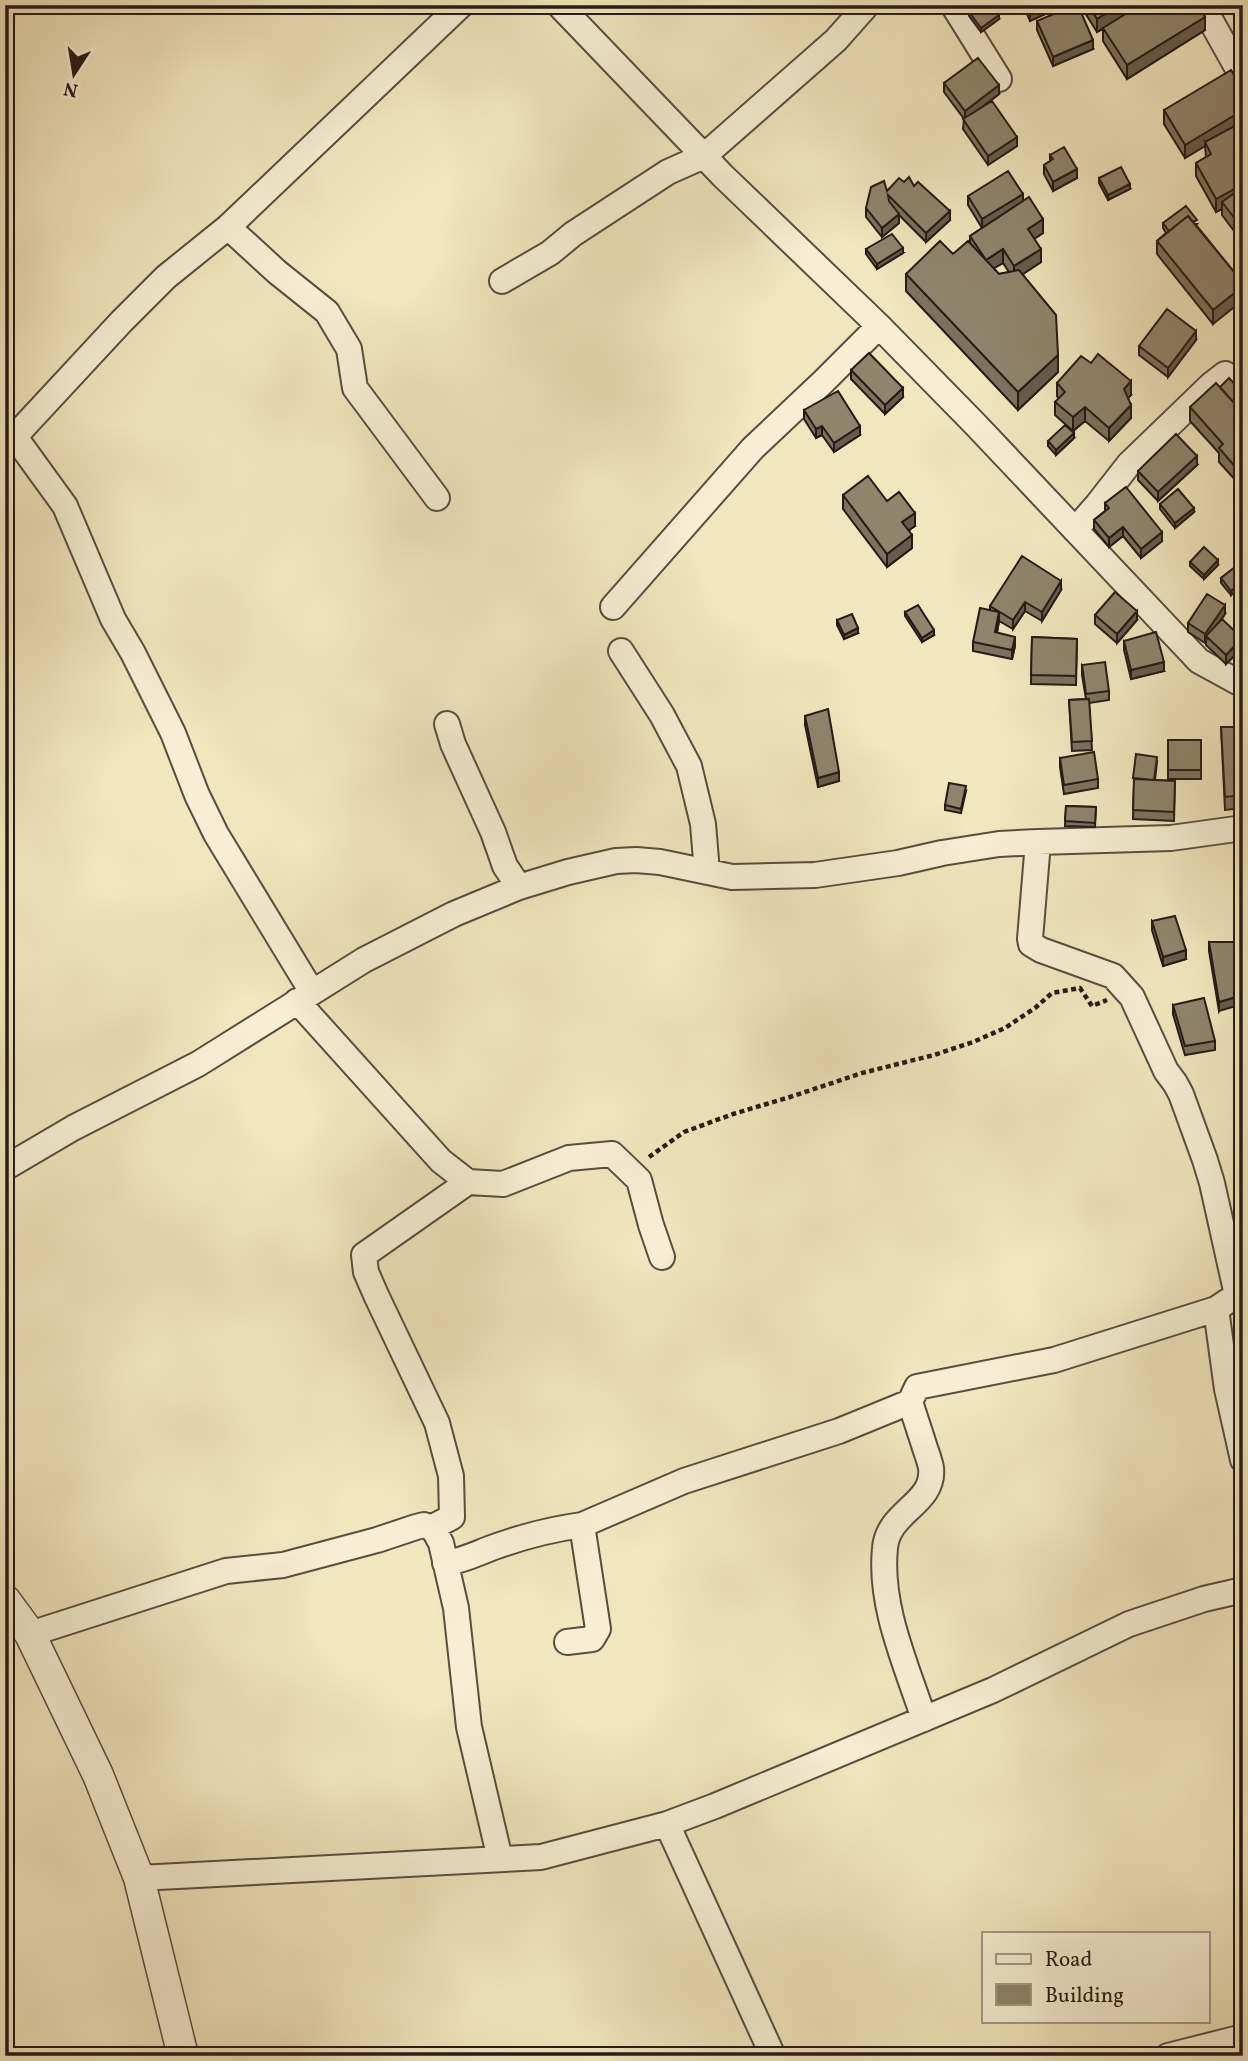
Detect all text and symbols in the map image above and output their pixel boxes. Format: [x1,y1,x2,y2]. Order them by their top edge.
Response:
north arrow [38,38,108,108]
text: N [61,74,80,103]
legend [982,1932,1210,2022]
text: Road [1045,1946,1092,1975]
text: Building [1045,1982,1124,2011]

